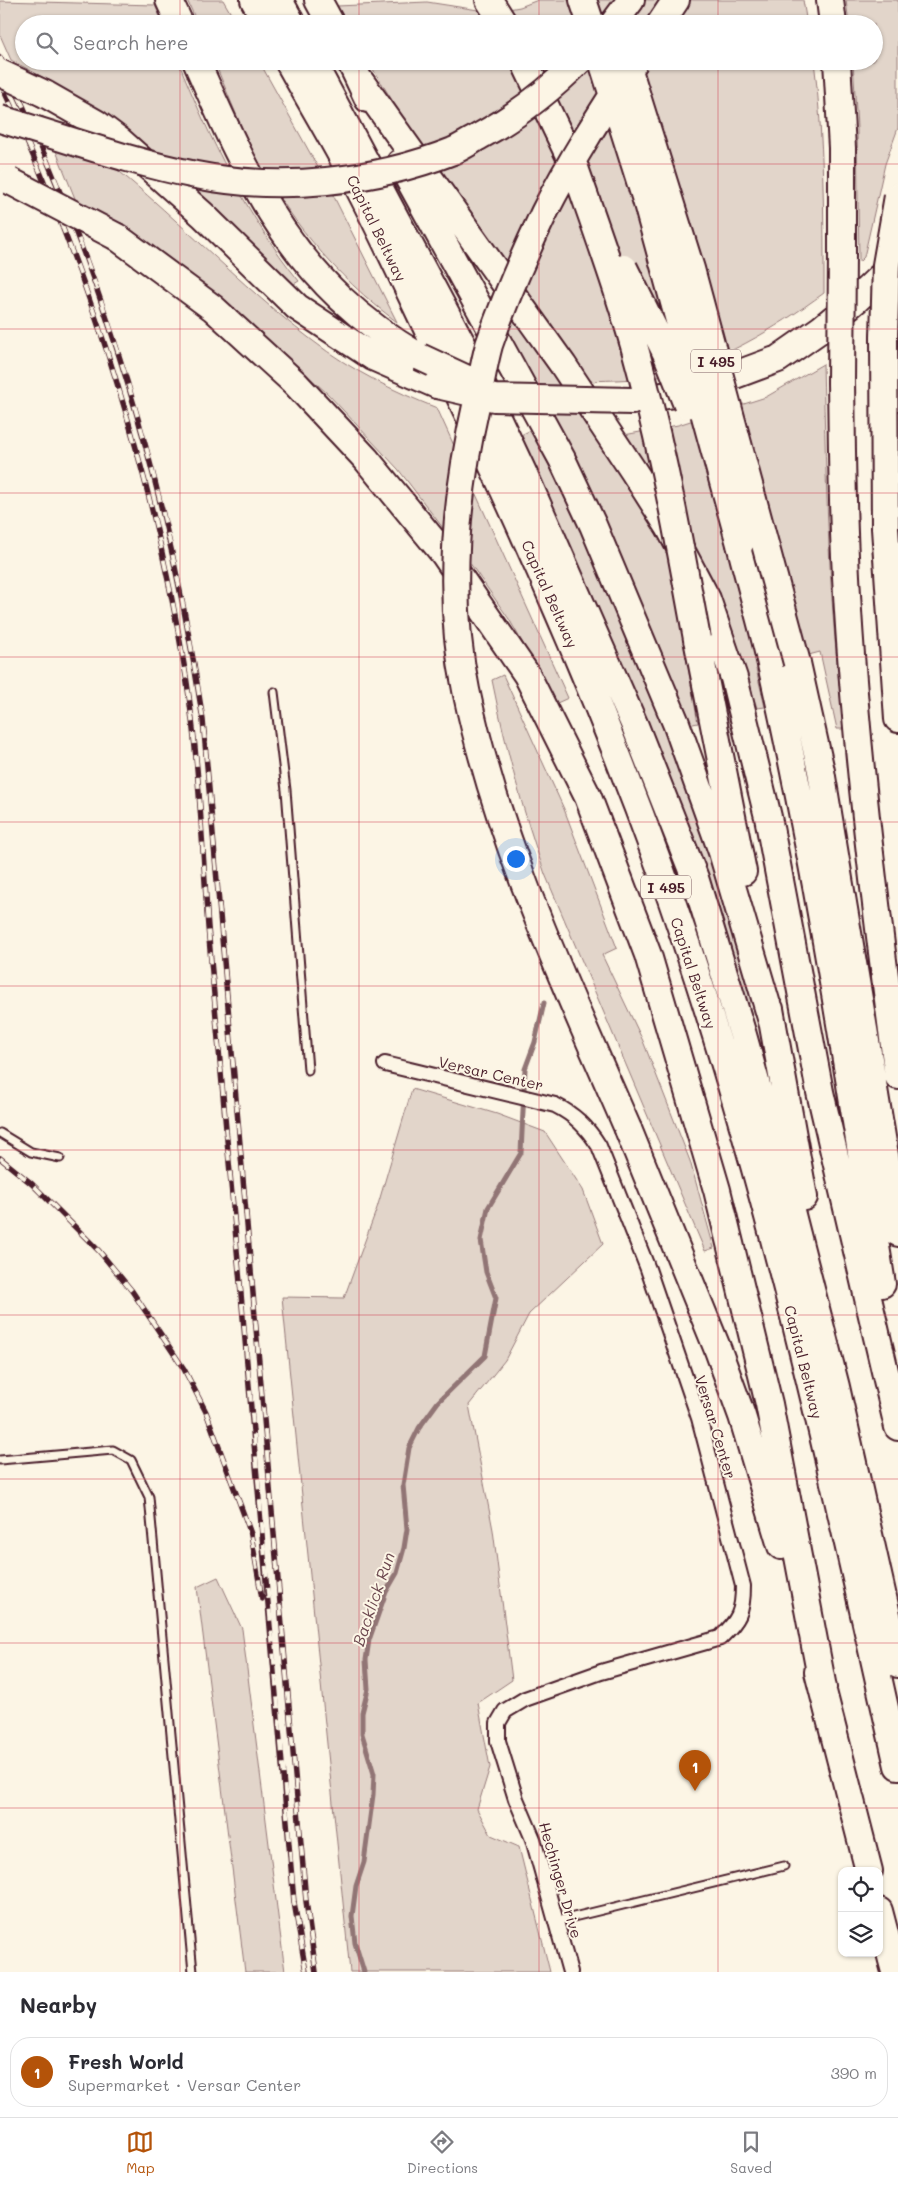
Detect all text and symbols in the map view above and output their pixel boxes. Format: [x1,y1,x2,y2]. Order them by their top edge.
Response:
search box [15,15,883,70]
icon: search [33,29,61,57]
text: Search here [73,30,189,55]
street label: Capital Beltway [343,171,412,285]
road number: I 495 [691,350,741,372]
street label: Capital Beltway [517,537,583,651]
your location [503,846,529,872]
road number: I 495 [641,876,691,899]
street label: Capital Beltway [667,915,722,1031]
street label: Versar Center [437,1051,545,1095]
street label: Capital Beltway [780,1303,828,1421]
street label: Versar Center [691,1373,741,1481]
water label: Backlick Run [347,1549,399,1649]
pin: 1 [679,1750,711,1791]
street label: Hechinger Drive [535,1820,587,1940]
map controls [838,1867,883,1957]
button: locate [838,1867,883,1912]
button: layers [838,1912,883,1957]
text: Nearby [20,1991,97,2018]
text: Fresh World [68,2049,184,2074]
text: 1 [33,2062,41,2083]
text: 390 m [830,2062,877,2083]
text: Supermarket · Versar Center [68,2074,301,2095]
tab: Map [126,2128,155,2177]
tab: Directions [407,2128,478,2177]
tab: Saved [730,2128,772,2177]

